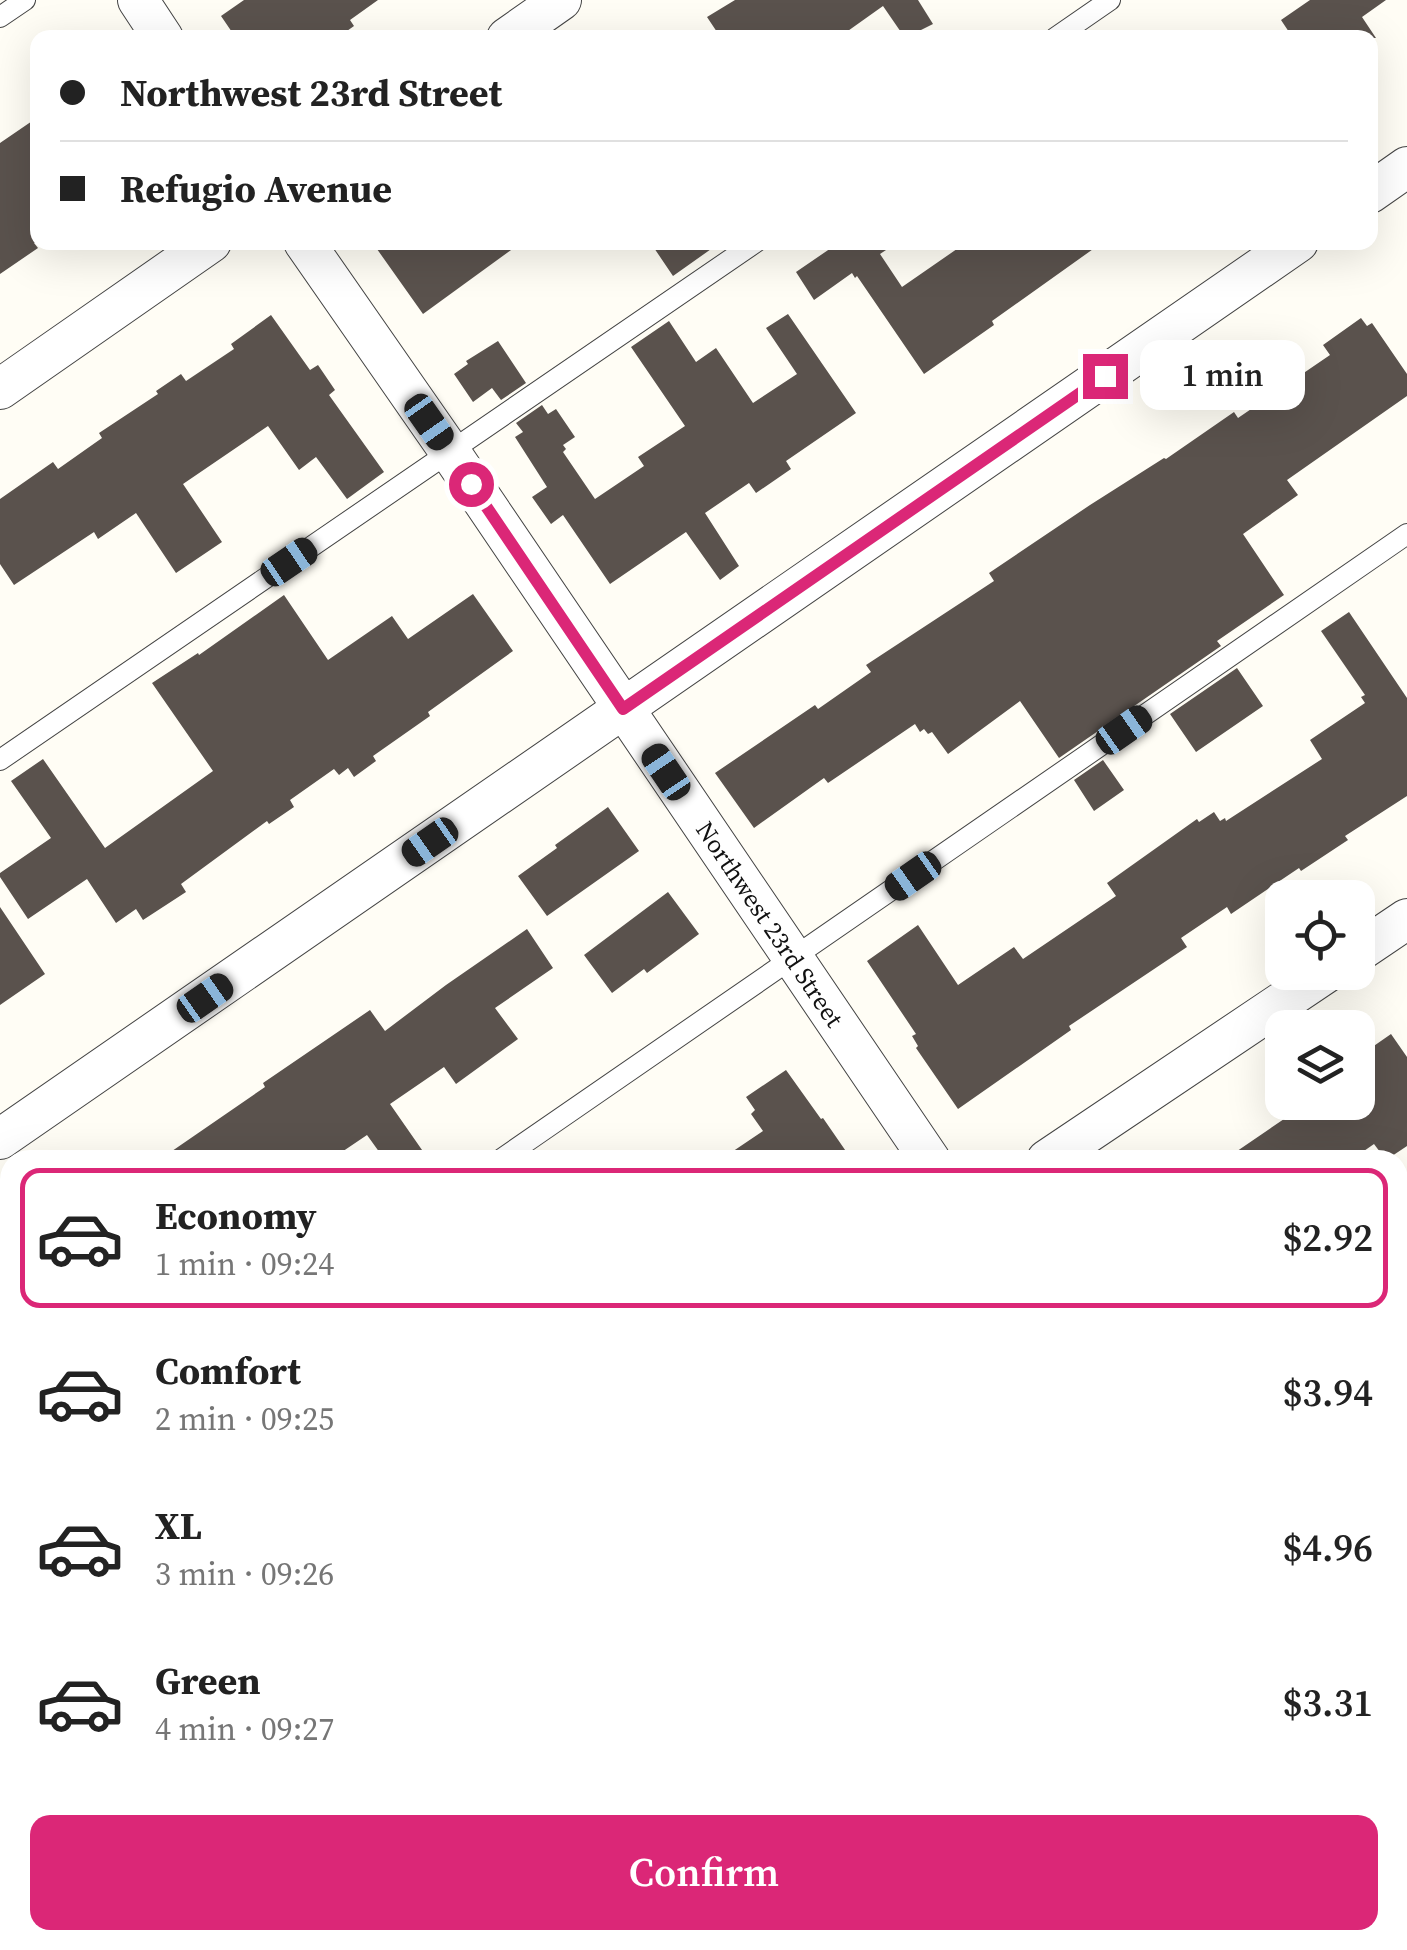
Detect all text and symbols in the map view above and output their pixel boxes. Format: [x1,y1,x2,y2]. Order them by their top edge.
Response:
text: Northwest 23rd Street [120,67,502,119]
text: Refugio Avenue [120,163,392,215]
callout: 1 min [1140,341,1305,411]
text: 1 min [1181,353,1264,397]
route end [1083,354,1128,399]
car [400,389,458,455]
route start [449,462,494,507]
car [256,533,322,591]
car [1091,701,1157,759]
car [637,739,695,805]
car [397,813,463,871]
street label: Northwest 23rd Street [688,814,852,1034]
car [880,847,946,905]
map controls [1265,880,1375,1120]
button: locate [1265,880,1375,990]
car [172,969,238,1027]
button: layers [1265,1010,1375,1120]
text: Economy [155,1190,317,1242]
icon: car [35,1193,125,1283]
text: $2.92 [1283,1212,1373,1264]
text: 1 min · 09:24 [155,1242,334,1286]
text: Comfort [155,1345,301,1397]
icon: car [35,1348,125,1438]
text: $3.94 [1283,1367,1373,1419]
text: 2 min · 09:25 [155,1397,334,1441]
text: XL [155,1500,202,1552]
icon: car [35,1503,125,1593]
text: $4.96 [1283,1522,1373,1574]
text: 3 min · 09:26 [155,1552,334,1596]
text: Green [155,1655,261,1707]
icon: car [35,1658,125,1748]
text: $3.31 [1283,1677,1373,1729]
text: 4 min · 09:27 [155,1707,334,1751]
button: Confirm [30,1815,1378,1930]

